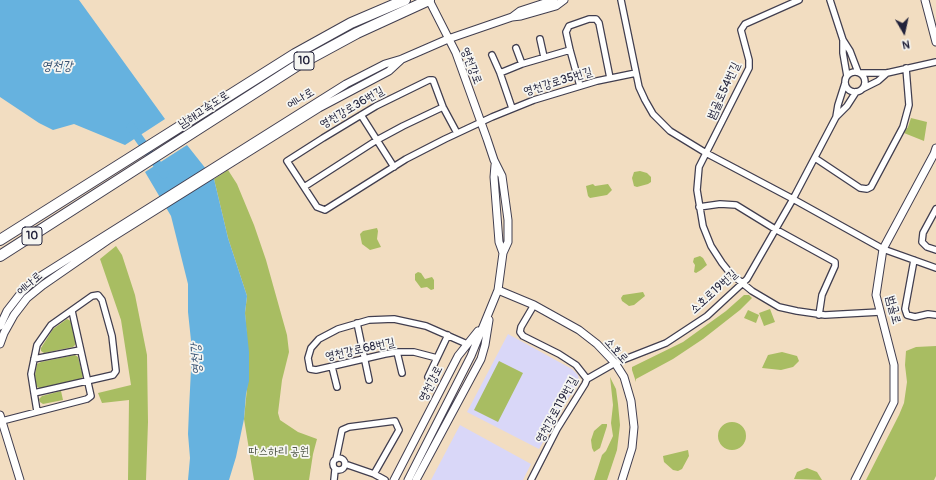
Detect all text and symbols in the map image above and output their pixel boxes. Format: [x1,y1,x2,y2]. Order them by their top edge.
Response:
north arrow [884,12,924,52]
text: N [901,37,911,51]
street label: 영천강로 [457,45,485,87]
road number: 10 [294,52,314,70]
water label: 영천강 [41,59,73,75]
street label: 범골로54번길 [704,60,744,122]
street label: 영천강로35번길 [522,65,594,99]
street label: 영천강로36번길 [317,84,387,132]
street label: 에나로 [285,85,317,113]
street label: 남해고속도로 [176,88,232,132]
road number: 10 [22,227,42,245]
street label: 소호로19번길 [687,267,741,317]
street label: 에나로 [14,269,46,299]
street label: 범골로 [883,294,903,326]
street label: 소호로 [601,335,631,367]
street label: 영천강로68번길 [324,336,396,364]
water label: 영천강 [188,343,206,375]
street label: 영천강로 [416,364,446,404]
street label: 영천강로119번길 [533,374,581,446]
park label: 따스하리 공원 [249,445,309,459]

